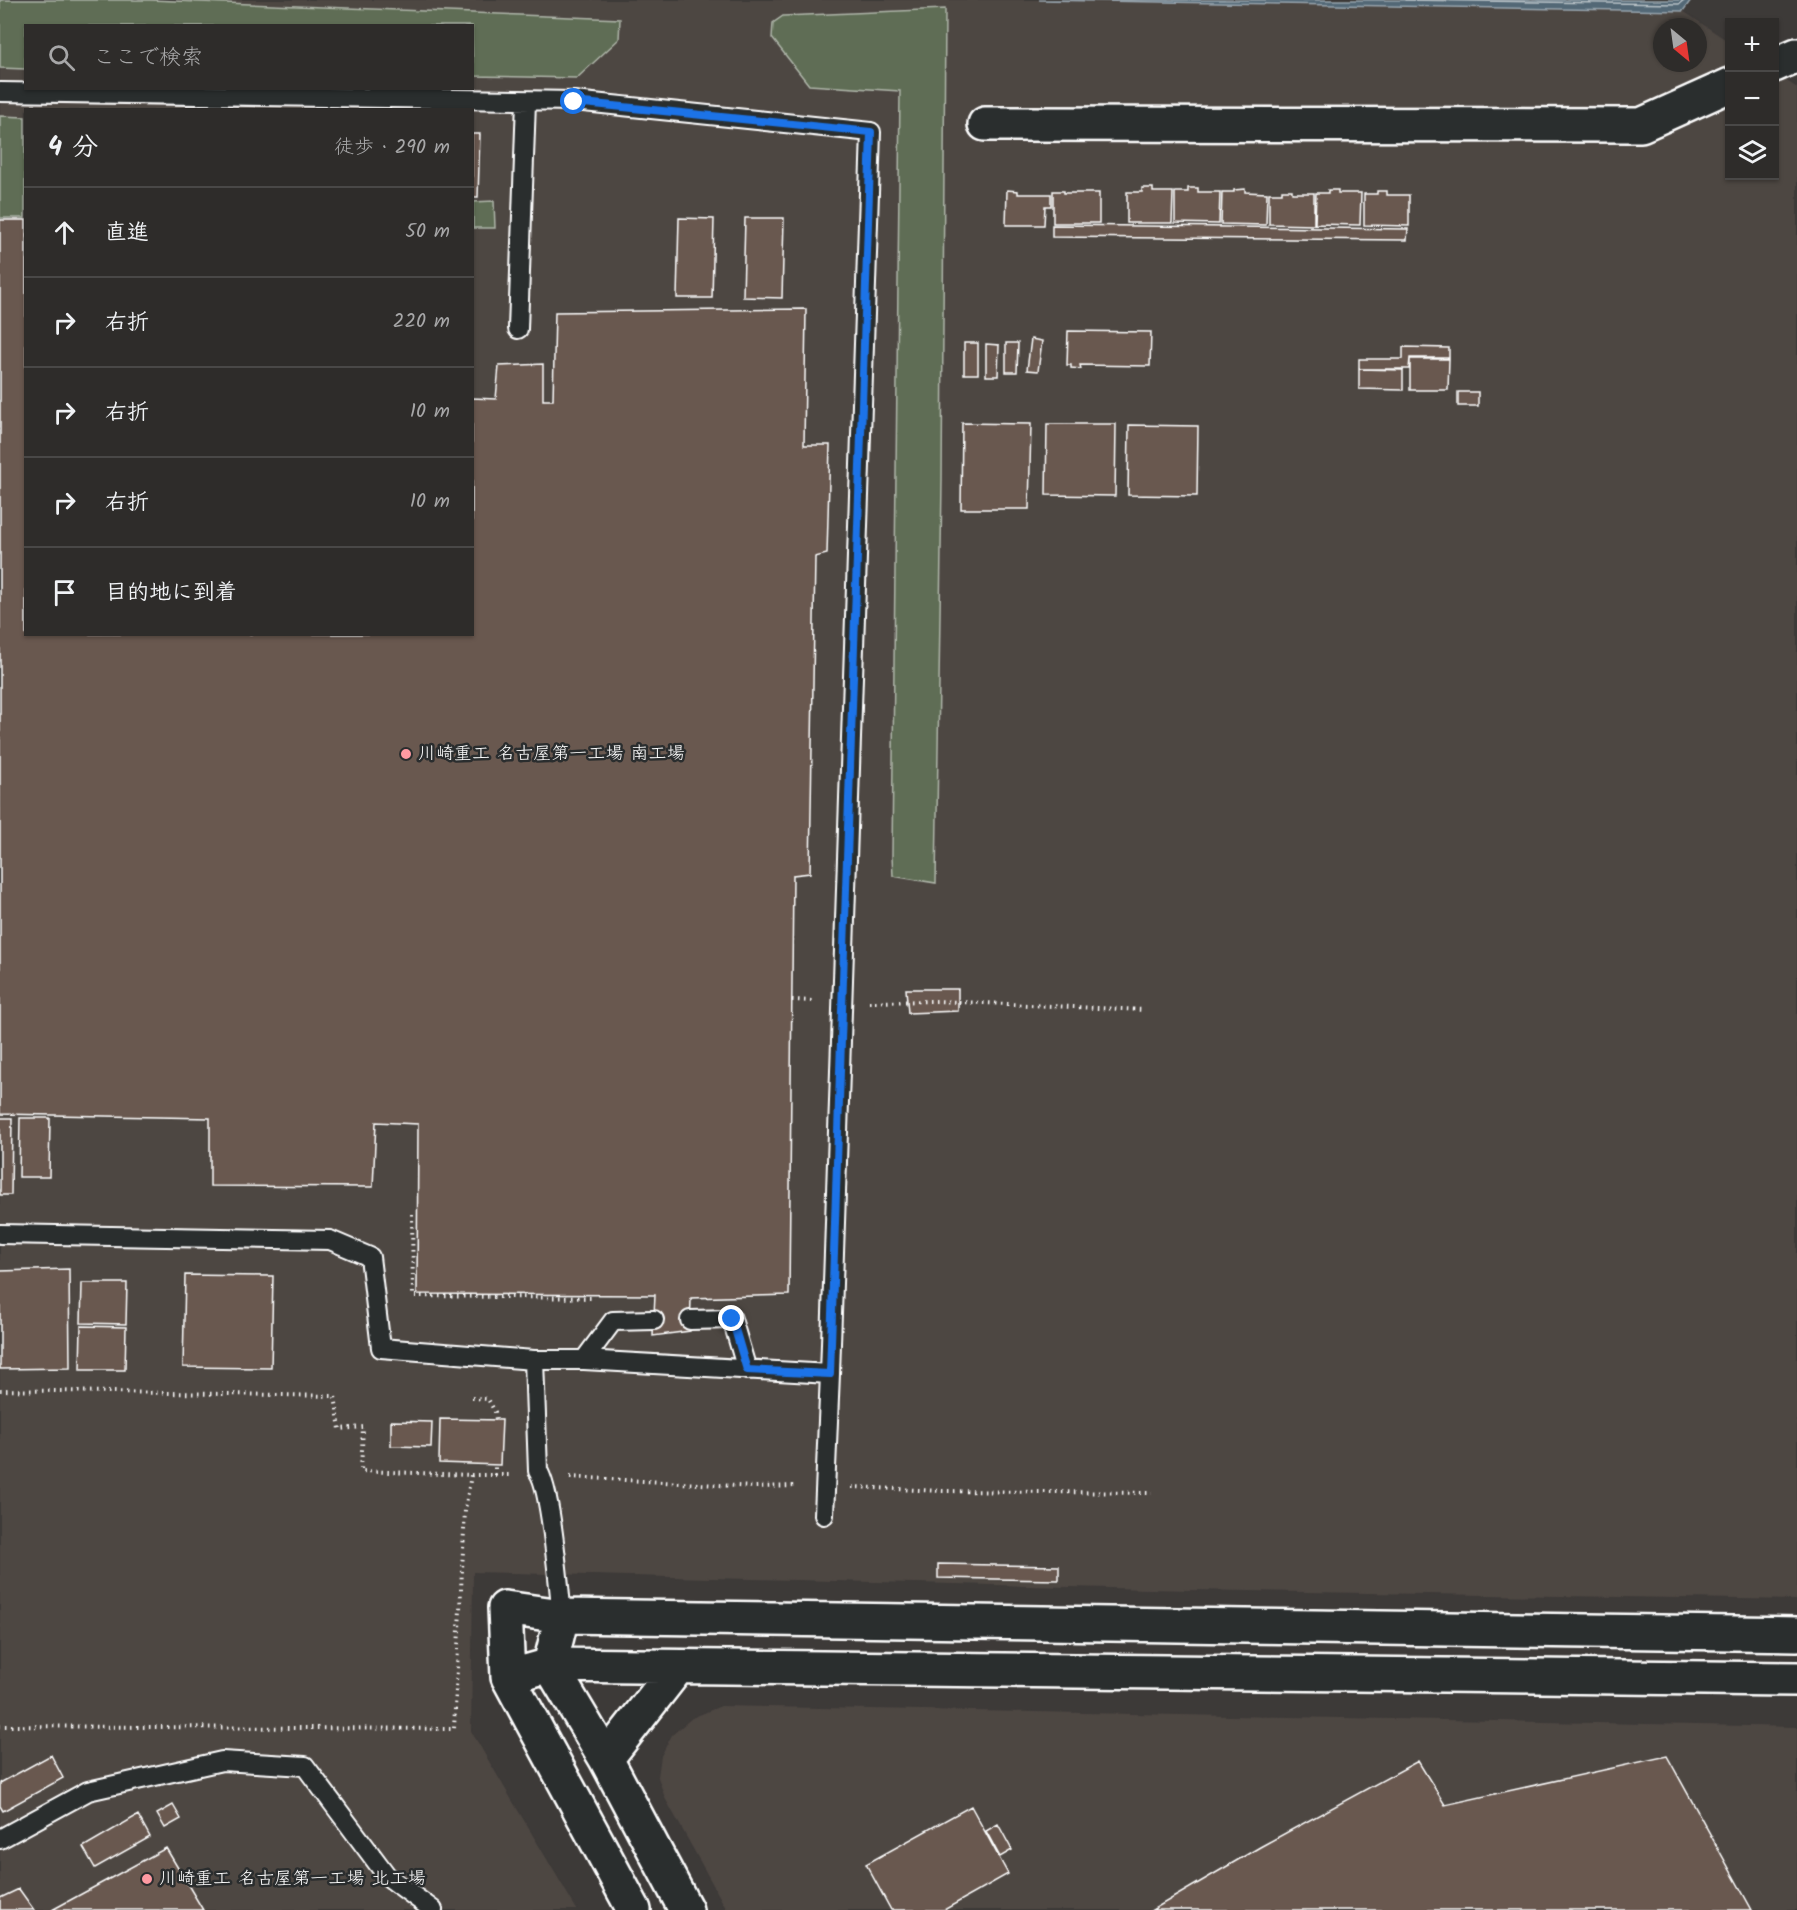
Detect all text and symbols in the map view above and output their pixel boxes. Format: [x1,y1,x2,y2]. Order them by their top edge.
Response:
north arrow [1653,18,1707,72]
map controls [1725,18,1779,180]
button: + [1725,18,1779,72]
search box [24,24,474,90]
icon: search [45,41,78,74]
text: ここで検索 [93,41,203,76]
button: − [1725,72,1779,126]
route start [560,88,586,114]
button: layers [1725,126,1779,180]
text: 4 分 [48,127,98,169]
text: 徒歩 · 290 m [334,132,450,164]
icon: ahead [48,216,81,249]
text: 直進 [105,216,149,251]
text: 50 m [405,216,450,248]
icon: right [48,306,81,339]
text: 右折 [105,306,149,341]
text: 220 m [393,306,450,338]
icon: right [48,396,81,429]
text: 右折 [105,396,149,431]
text: 10 m [410,396,450,428]
icon: right [48,486,81,519]
text: 右折 [105,486,149,521]
text: 10 m [410,486,450,518]
icon: arrive [48,576,81,609]
text: 目的地に到着 [105,576,237,611]
place label: 川崎重工 名古屋第一工場 南工場 [418,740,684,769]
marker: 川崎重工 名古屋第一工場 南工場 [399,747,413,761]
route end [718,1305,744,1331]
place label: 川崎重工 名古屋第一工場 北工場 [159,1865,425,1894]
marker: 川崎重工 名古屋第一工場 北工場 [140,1872,154,1886]

